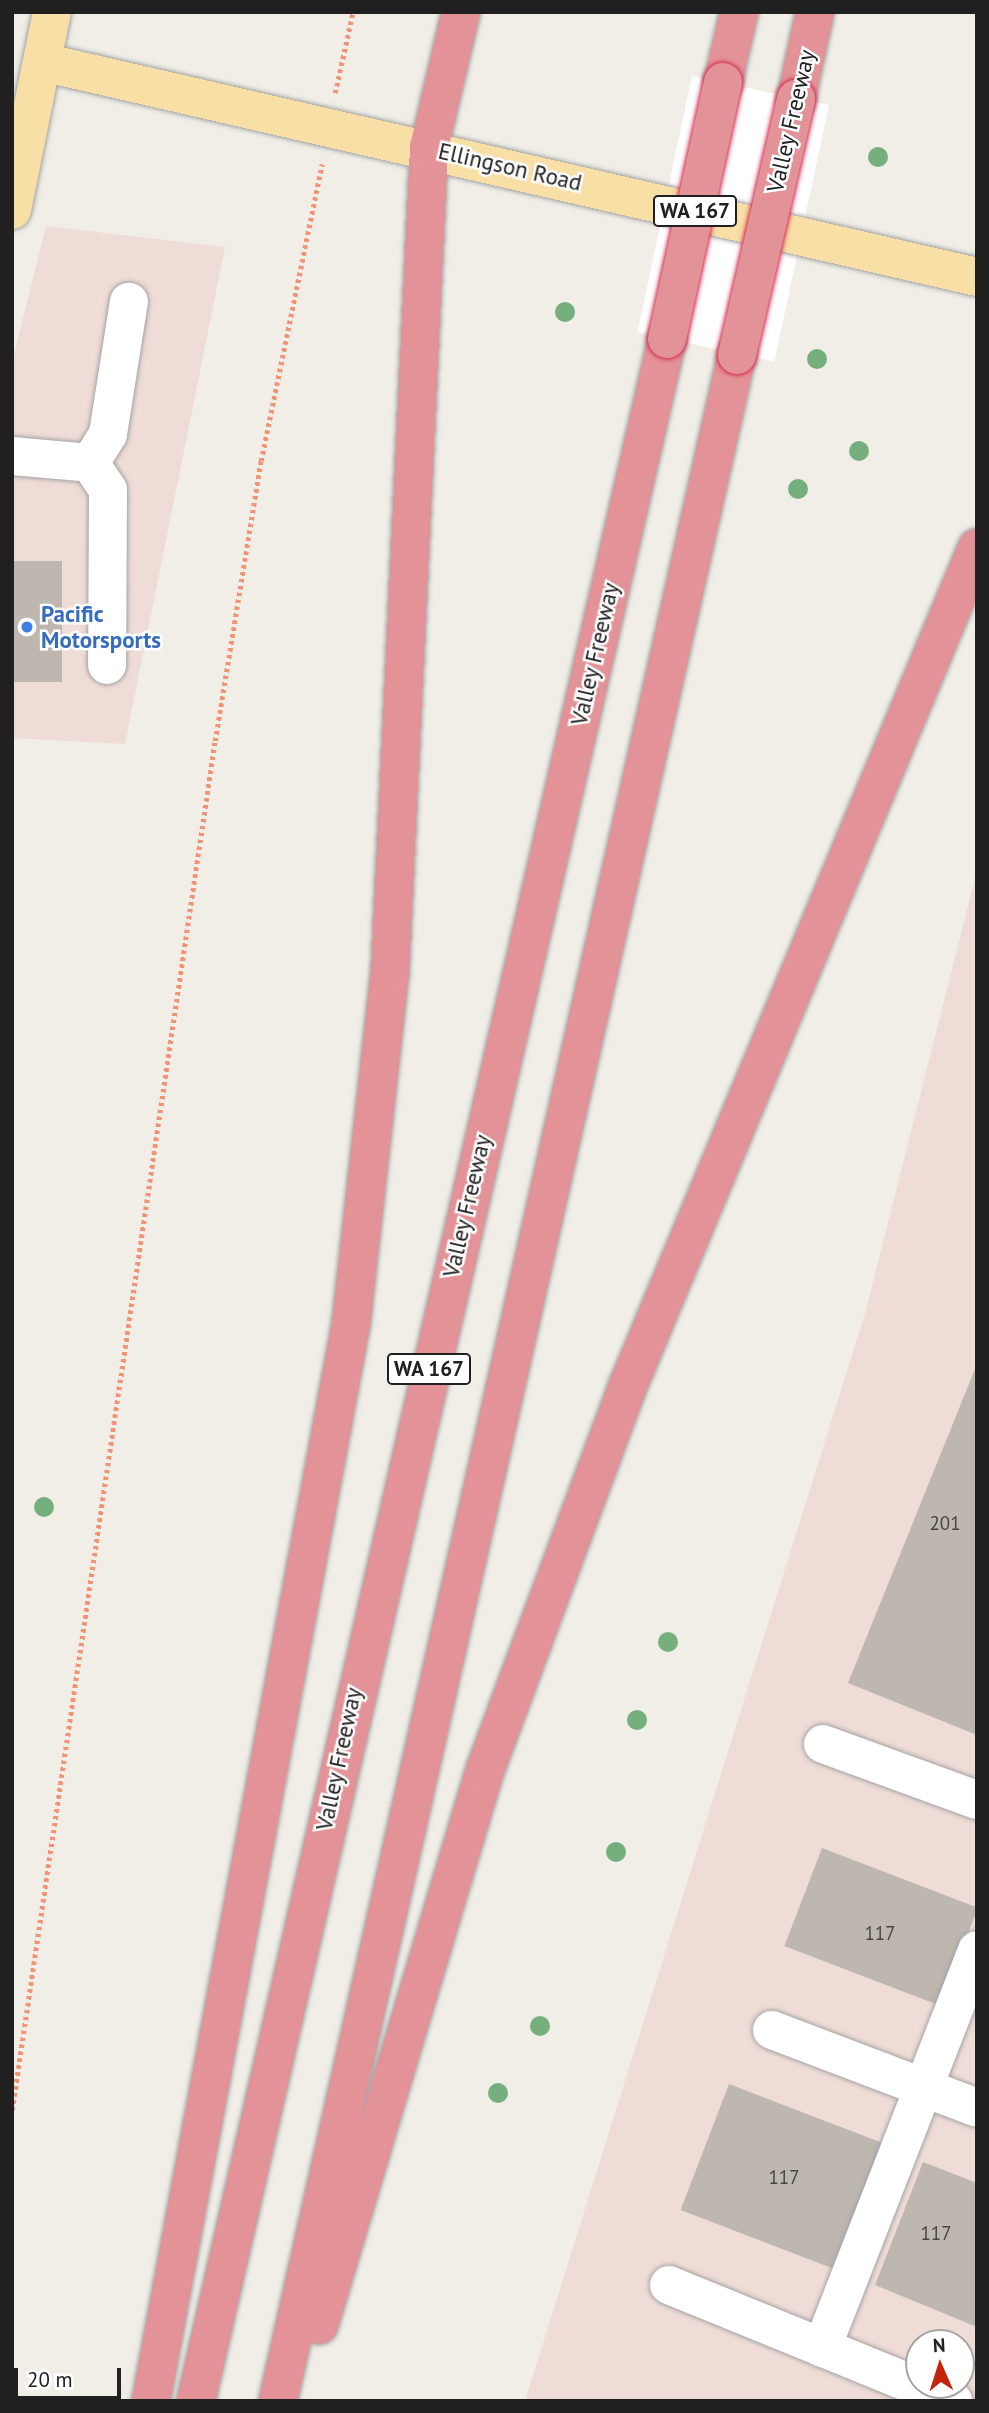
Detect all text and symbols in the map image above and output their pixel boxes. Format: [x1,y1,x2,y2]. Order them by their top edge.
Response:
street label: Valley Freeway [761,47,821,195]
street label: Ellingson Road [436,137,584,197]
road number: WA 167 [651,194,739,228]
street label: Valley Freeway [565,580,625,728]
place label: Pacific Motorsports [41,600,161,654]
marker: Pacific Motorsports [19,619,35,635]
street label: Valley Freeway [437,1132,497,1280]
road number: WA 167 [385,1352,473,1386]
house number: 201 [929,1513,961,1535]
street label: Valley Freeway [310,1685,368,1833]
house number: 117 [864,1923,896,1945]
house number: 117 [768,2167,800,2189]
house number: 117 [920,2223,952,2245]
north arrow [905,2329,975,2399]
text: N [932,2333,946,2357]
scale bar [18,2354,124,2398]
text: 20 m [27,2366,73,2393]

